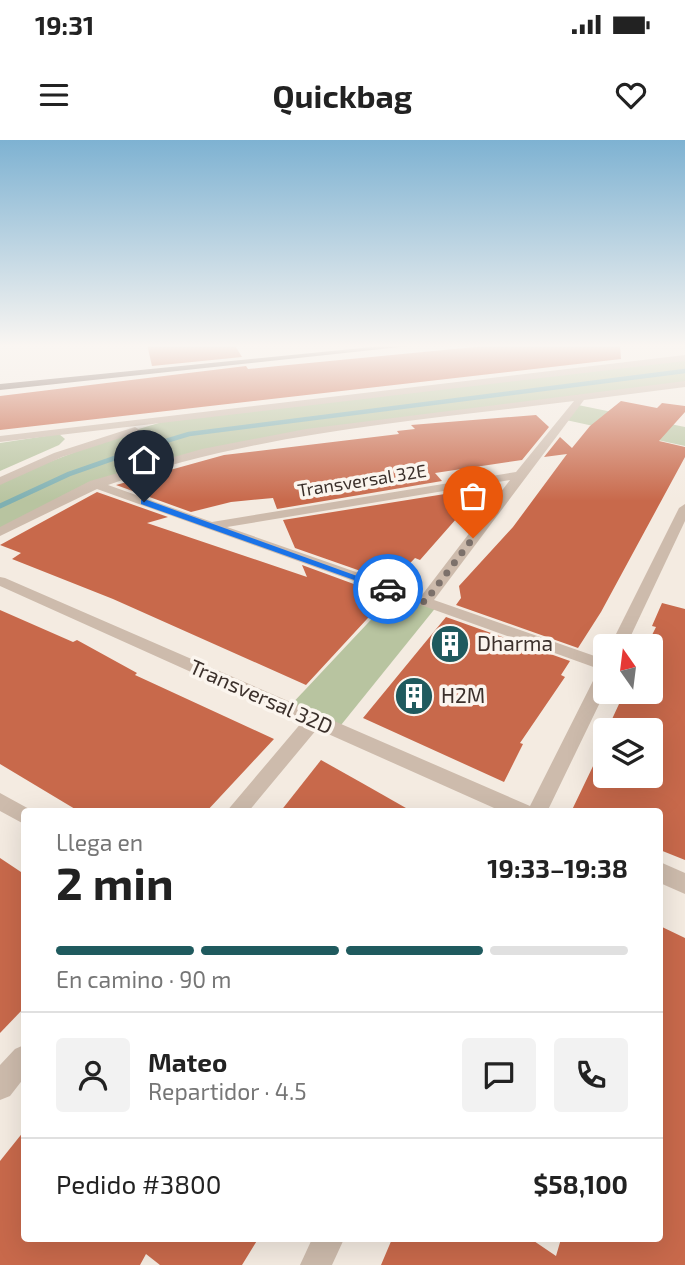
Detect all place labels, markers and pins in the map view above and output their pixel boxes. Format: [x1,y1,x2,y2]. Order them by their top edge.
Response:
pin [114,430,174,502]
pin [443,466,503,538]
building icon: Dharma [429,623,471,665]
place label: Dharma [477,630,553,655]
building icon: H2M [393,675,435,717]
place label: H2M [441,682,485,707]

